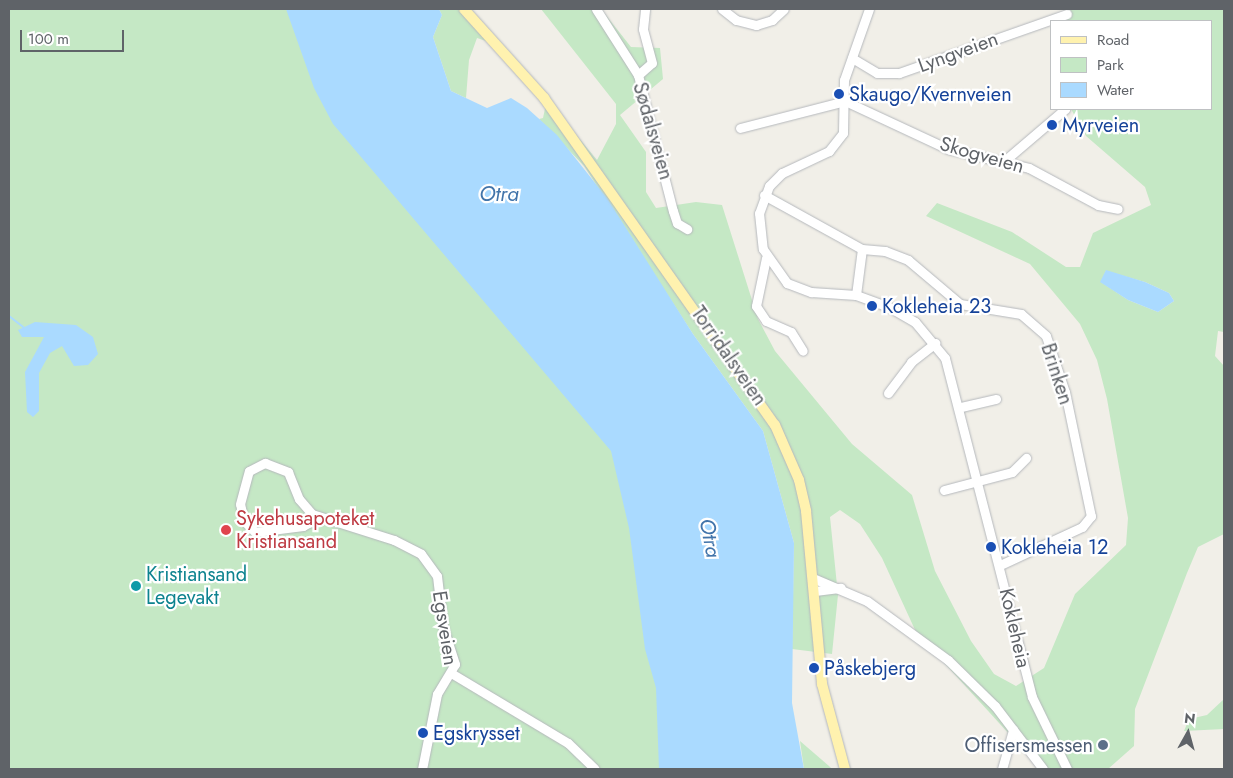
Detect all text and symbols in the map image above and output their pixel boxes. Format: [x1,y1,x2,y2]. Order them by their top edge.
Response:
scale bar [22,20,126,52]
legend [1050,20,1213,110]
street label: Lyngveien [915,26,1001,78]
text: 100 m [28,28,69,50]
text: Road [1097,29,1129,51]
text: Park [1097,54,1124,76]
text: Water [1097,79,1134,101]
street label: Sødalsveien [628,80,678,182]
place label: Skaugo/Kvernveien [849,82,1012,106]
marker: Skaugo/Kvernveien [833,88,845,100]
place label: Myrveien [1062,113,1139,137]
marker: Myrveien [1046,119,1058,131]
street label: Skogveien [937,132,1027,178]
water label: Otra [479,181,519,207]
place label: Kokleheia 23 [882,294,991,318]
marker: Kokleheia 23 [866,300,878,312]
street label: Torridalsveien [686,302,772,410]
street label: Brinken [1036,340,1078,408]
place label: Sykehusapoteket Kristiansand [236,506,374,553]
water label: Otra [694,516,726,560]
marker: Sykehusapoteket Kristiansand [220,524,232,536]
place label: Kokleheia 12 [1001,535,1108,559]
marker: Kokleheia 12 [985,541,997,553]
place label: Kristiansand Legevakt [146,562,247,609]
marker: Kristiansand Legevakt [130,580,142,592]
street label: Kokleheia [994,586,1036,670]
street label: Egsveien [427,589,463,667]
place label: Påskebjerg [824,656,916,680]
marker: Påskebjerg [808,662,820,674]
north arrow [1163,708,1213,758]
text: N [1183,708,1197,729]
place label: Egskrysset [433,721,520,745]
marker: Egskrysset [417,727,429,739]
place label: Offisersmessen [964,733,1093,757]
marker: Offisersmessen [1097,739,1109,751]

